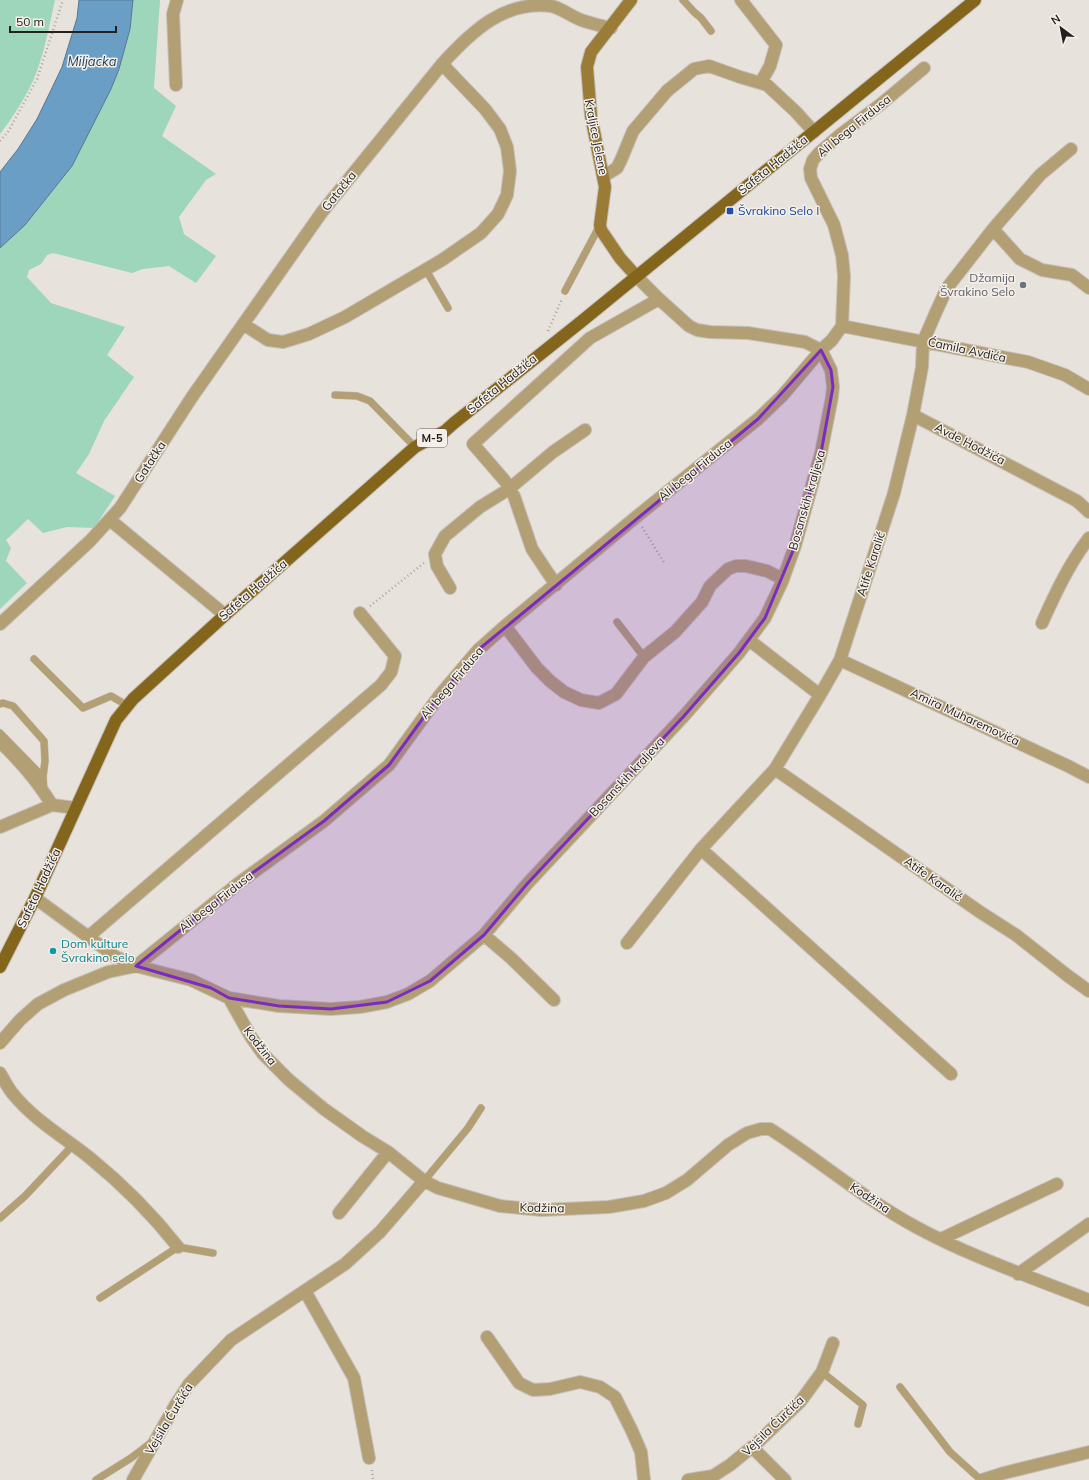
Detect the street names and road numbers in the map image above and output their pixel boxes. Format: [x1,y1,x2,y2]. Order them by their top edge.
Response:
street label: Ali bega Firdusa [814,91,893,160]
street label: Kraljice Jelene [582,98,611,176]
street label: Safeta Hadžića [735,132,811,197]
street label: Gatačka [318,168,359,214]
street label: Ćamila Avdića [927,334,1008,365]
street label: Safeta Hadžića [464,351,540,416]
street label: Avde Hodžića [932,419,1008,468]
road number: M-5 [417,429,447,447]
street label: Ali bega Firdusa [655,435,734,504]
street label: Gatačka [131,438,169,485]
street label: Bosanskih kraljeva [785,448,828,552]
street label: Atife Karalić [853,530,888,598]
street label: Safeta Hadžića [216,556,290,623]
street label: Ali bega Firdusa [417,643,486,722]
street label: Amira Muharemovića [908,685,1022,748]
street label: Bosanskih kraljeva [586,734,667,820]
street label: Safeta Hadžića [14,846,63,930]
street label: Atife Karalić [901,853,965,904]
street label: Ali bega Firdusa [176,868,256,935]
street label: Kodžina [241,1023,280,1068]
street label: Kodžina [847,1179,893,1216]
street label: Kodžina [519,1200,565,1215]
street label: Vejsila Ćurčića [141,1380,196,1457]
street label: Vejsila Ćurčića [739,1392,807,1459]

